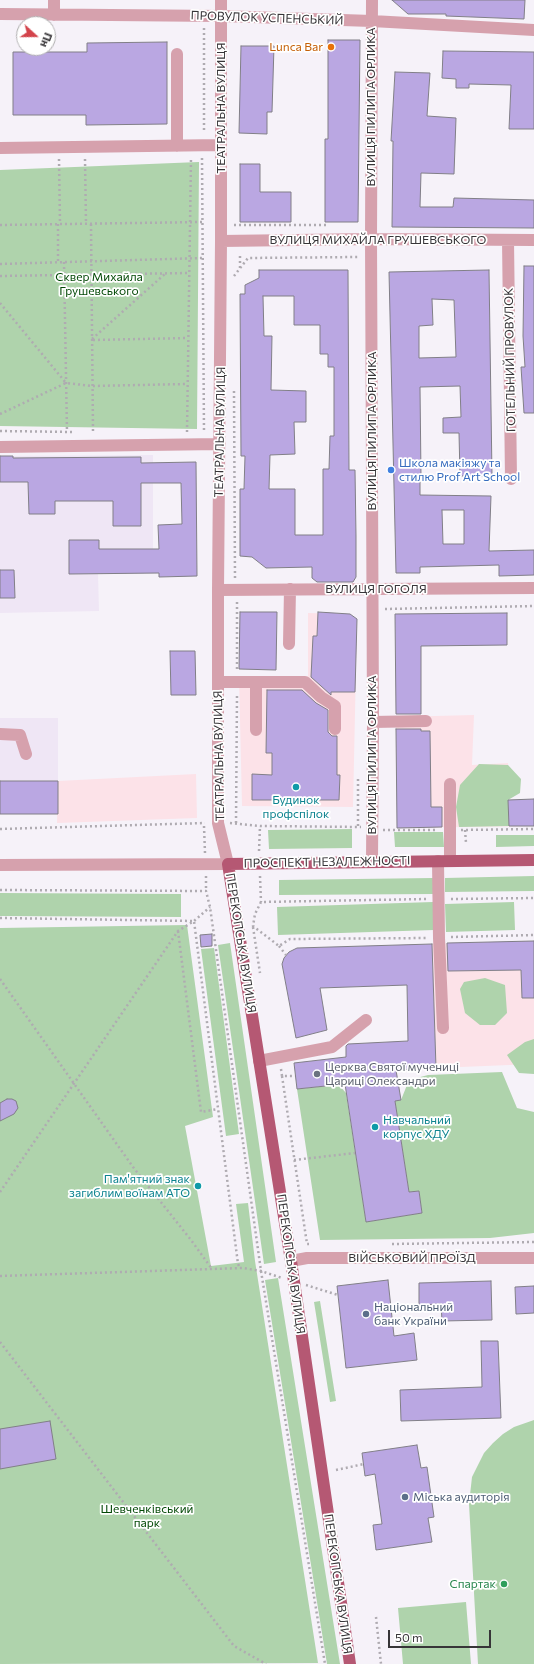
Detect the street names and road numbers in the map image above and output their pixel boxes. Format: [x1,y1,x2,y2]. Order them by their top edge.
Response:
street label: ПРОВУЛОК УСПЕНСЬКИЙ [190,8,344,28]
street label: ВУЛИЦЯ ПИЛИПА ОРЛИКА [364,28,378,186]
street label: ТЕАТРАЛЬНА ВУЛИЦЯ [214,43,228,173]
street label: ВУЛИЦЯ МИХАЙЛА ГРУШЕВСЬКОГО [270,233,486,247]
street label: ГОТЕЛЬНИЙ ПРОВУЛОК [502,288,518,432]
street label: ВУЛИЦЯ ПИЛИПА ОРЛИКА [365,352,379,510]
street label: ТЕАТРАЛЬНА ВУЛИЦЯ [212,366,228,498]
street label: ВУЛИЦЯ ГОГОЛЯ [325,582,427,596]
street label: ВУЛИЦЯ ПИЛИПА ОРЛИКА [365,676,379,834]
street label: ТЕАТРАЛЬНА ВУЛИЦЯ [211,690,227,822]
street label: ПРОСПЕКТ НЕЗАЛЕЖНОСТІ [244,853,410,871]
street label: ПЕРЕКОПСЬКА ВУЛИЦЯ [223,872,259,1014]
street label: ПЕРЕКОПСЬКА ВУЛИЦЯ [274,1193,308,1335]
street label: ВІЙСЬКОВИЙ ПРОЇЗД [348,1251,476,1265]
street label: ПЕРЕКОПСЬКА ВУЛИЦЯ [321,1513,355,1655]

